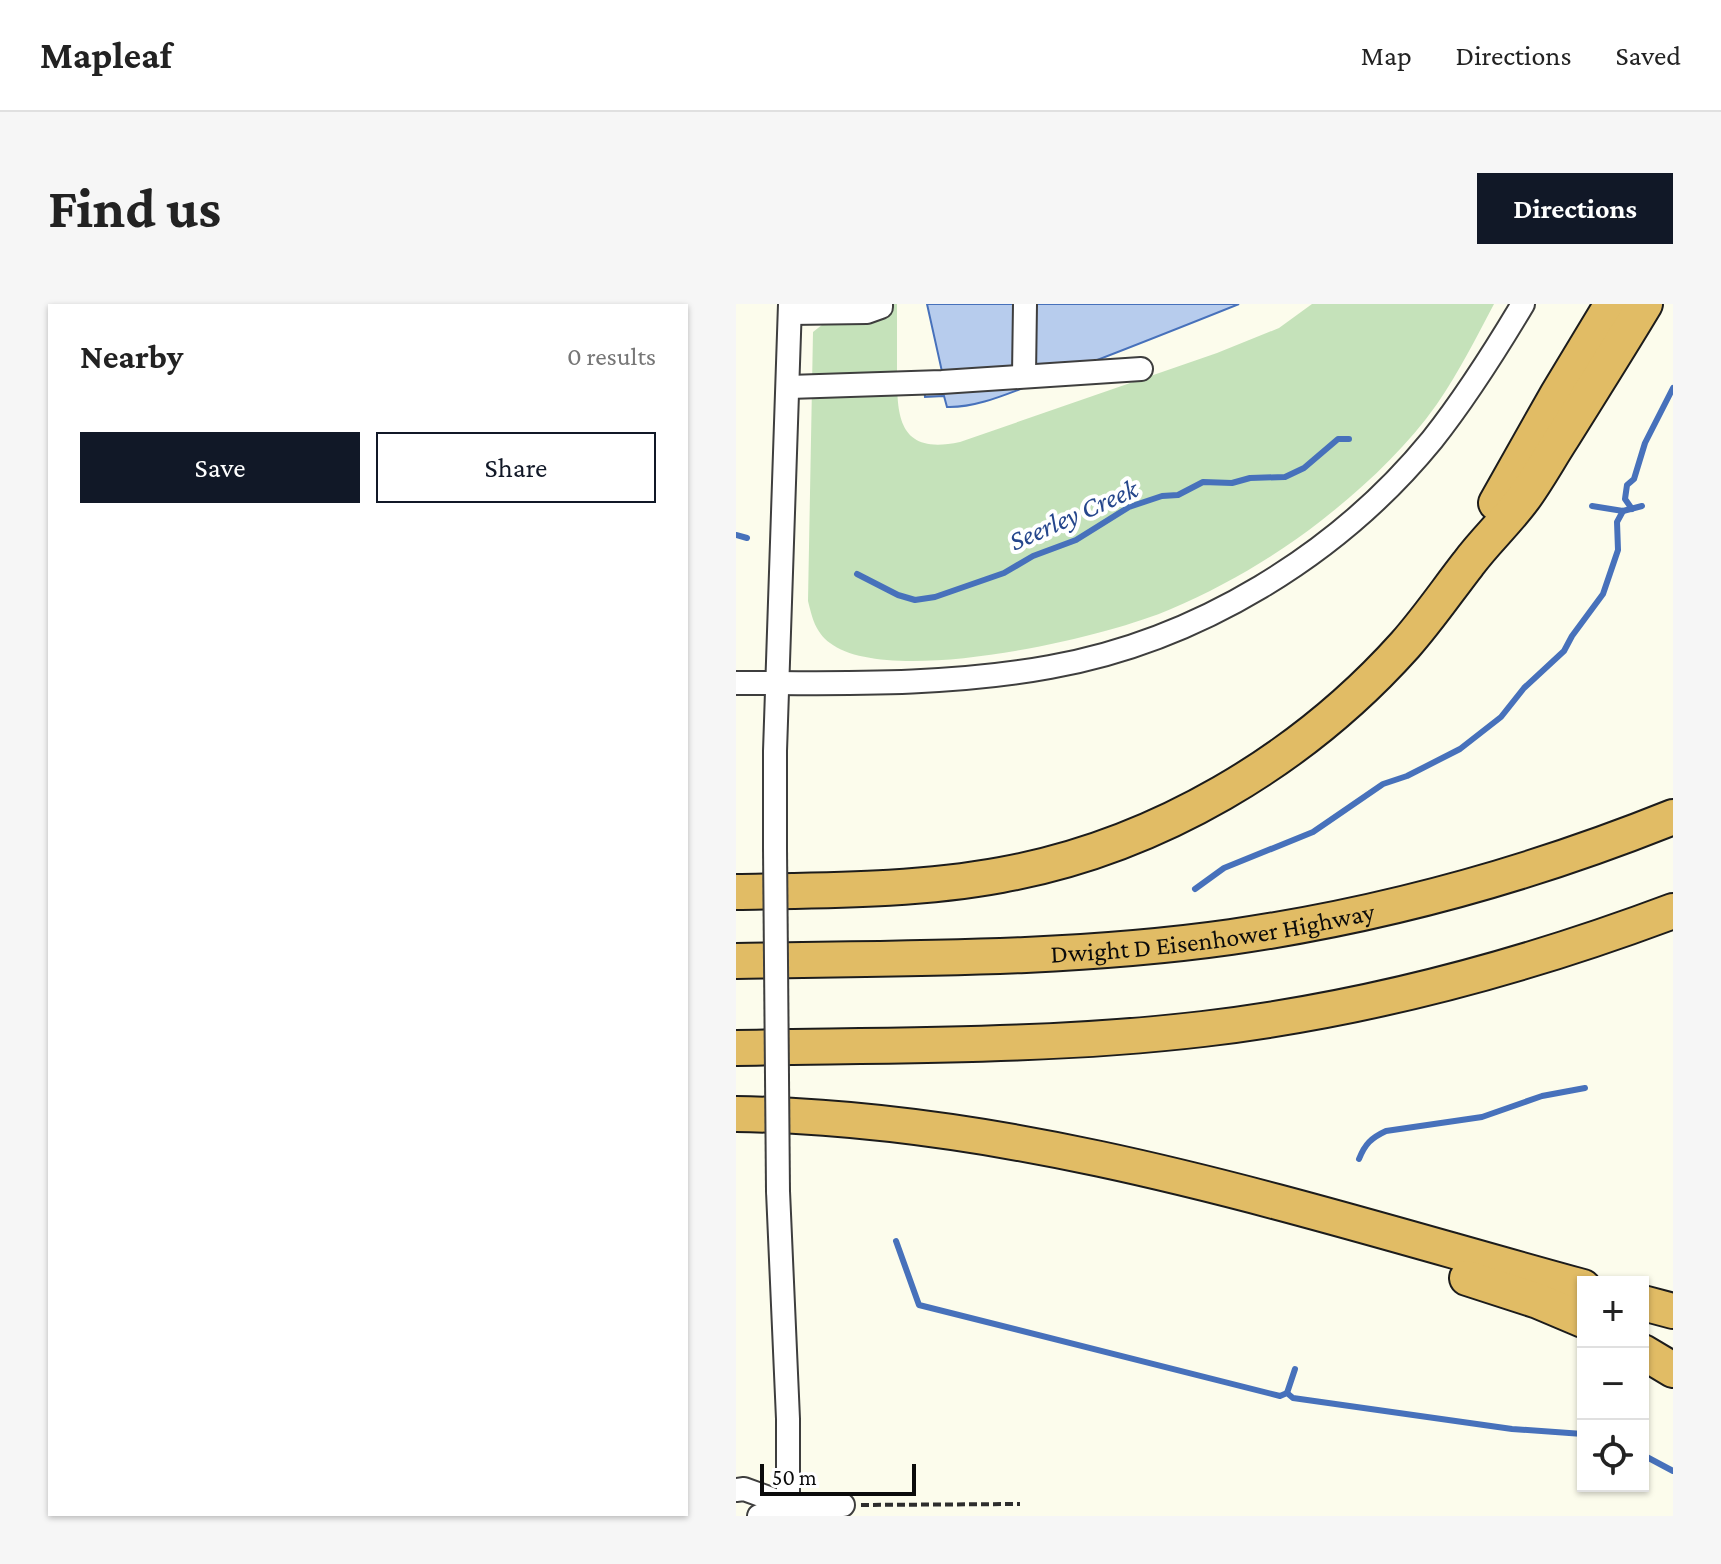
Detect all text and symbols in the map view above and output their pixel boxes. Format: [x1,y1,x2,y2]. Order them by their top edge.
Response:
text: Mapleaf [40,34,172,76]
text: Map [1361,40,1412,71]
text: Directions [1456,40,1571,71]
text: Saved [1615,40,1681,71]
button: Directions [1477,173,1673,244]
text: Find us [48,177,221,239]
text: Nearby [80,338,183,375]
text: 0 results [567,342,656,371]
button: Save [80,432,360,503]
button: Share [376,432,656,503]
water label: Seerley Creek [1004,472,1144,557]
street label: Dwight D Eisenhower Highway [1050,897,1378,969]
map controls [1577,1276,1649,1492]
button: + [1577,1276,1649,1348]
button: − [1577,1348,1649,1420]
button: locate [1577,1420,1649,1492]
scale bar [760,1460,916,1496]
text: 50 m [772,1465,817,1490]

